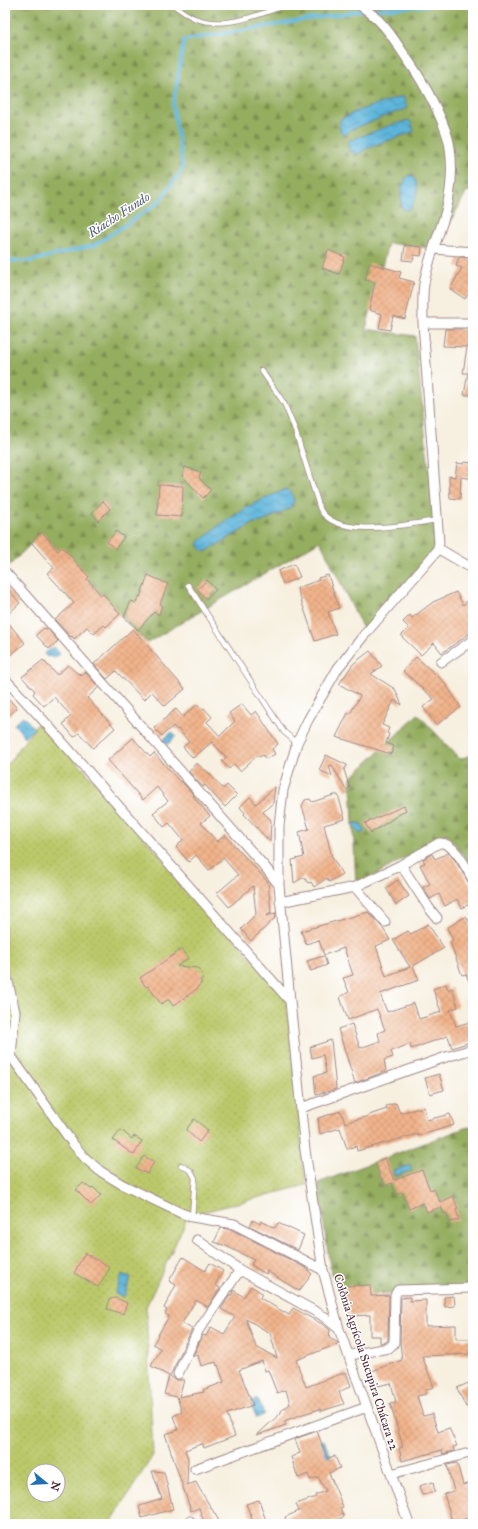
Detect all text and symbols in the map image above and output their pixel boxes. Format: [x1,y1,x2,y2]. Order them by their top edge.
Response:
water label: Riacho Fundo [84,189,153,242]
street label: Colônia Agrícola Sucupira Chácara 22 [330,1272,401,1452]
north arrow [26,1463,66,1503]
text: N [47,1479,63,1493]

